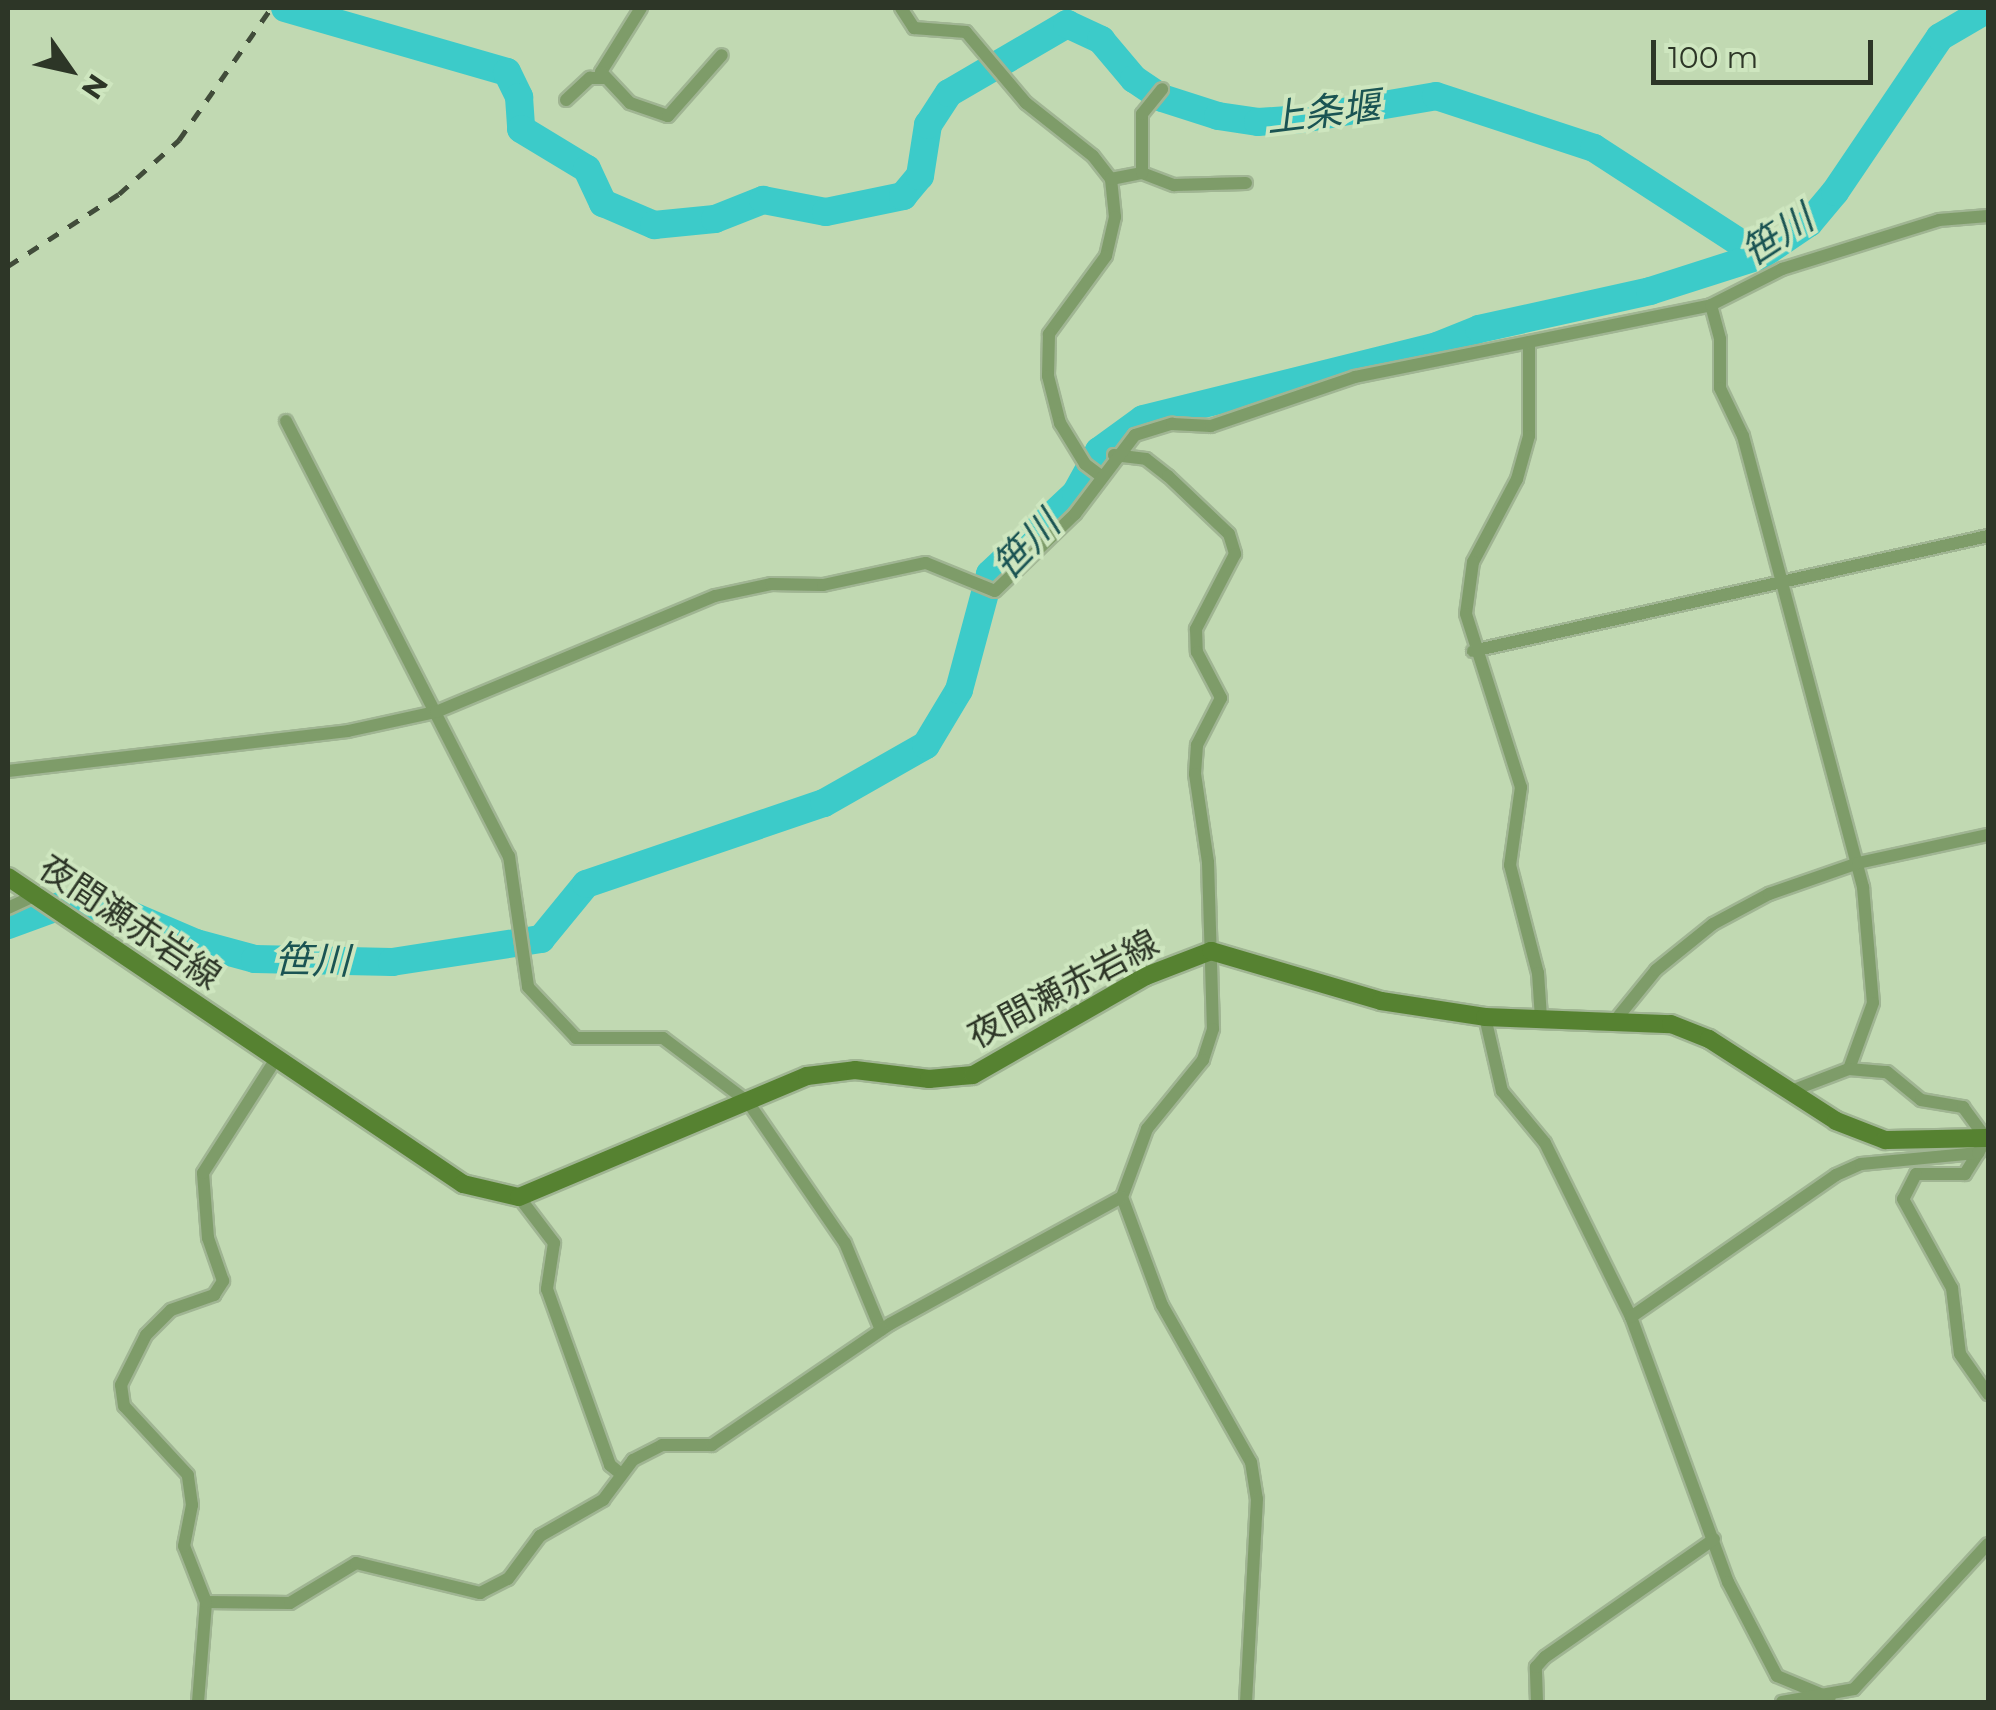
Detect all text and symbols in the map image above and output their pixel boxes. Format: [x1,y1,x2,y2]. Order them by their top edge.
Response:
north arrow [20,20,120,120]
scale bar [1656,20,1878,82]
text: 100 m [1668,39,1758,76]
text: N [74,68,115,106]
water label: 上条堰 [1264,82,1382,142]
water label: 笹川 [1733,195,1821,275]
water label: 笹川 [983,502,1069,588]
street label: 夜間瀬赤岩線 [31,846,229,998]
street label: 夜間瀬赤岩線 [960,921,1166,1057]
water label: 笹川 [274,937,350,983]

